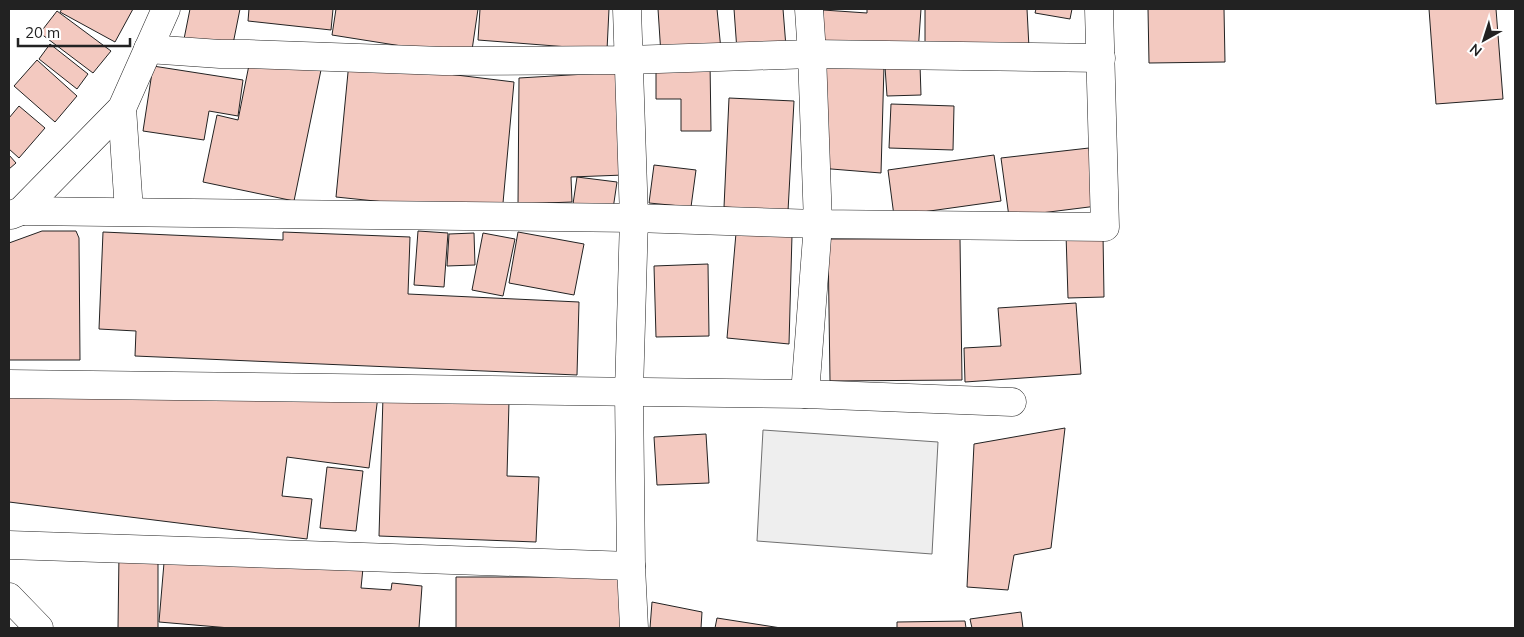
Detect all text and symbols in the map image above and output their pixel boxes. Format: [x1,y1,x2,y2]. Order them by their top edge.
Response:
scale bar [18,15,130,47]
north arrow [1459,15,1509,65]
text: 20 m [25,23,60,42]
text: N [1466,40,1486,60]

